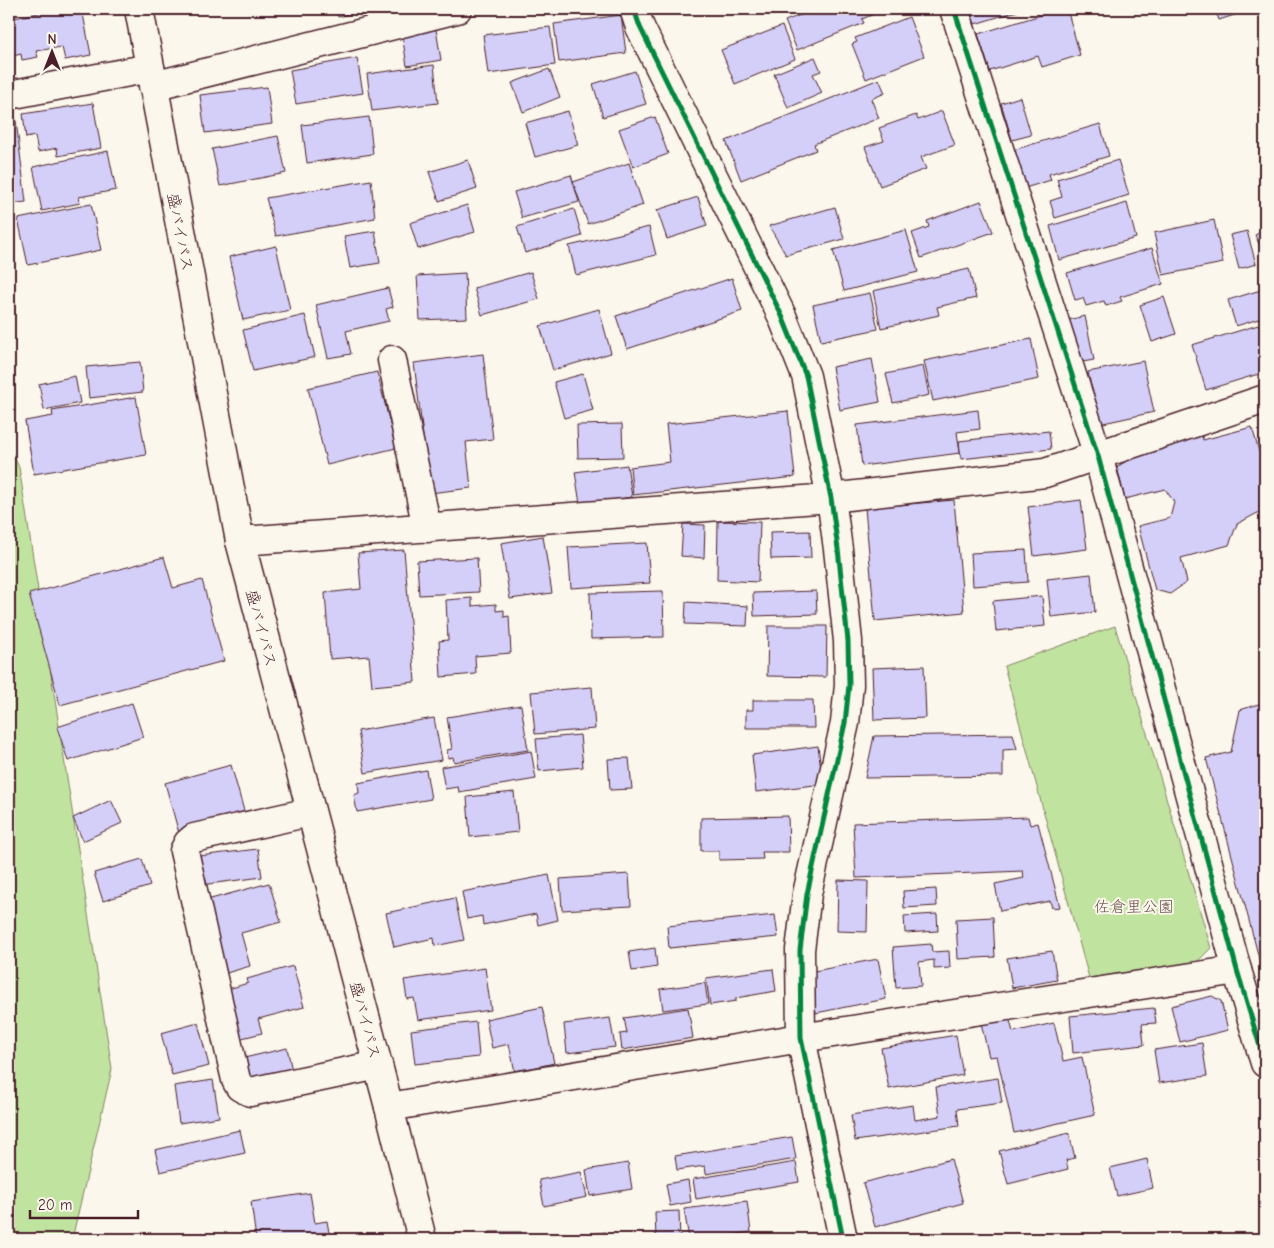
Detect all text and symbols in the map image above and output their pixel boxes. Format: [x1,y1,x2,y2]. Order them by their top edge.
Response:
north arrow [28,28,78,78]
text: N [47,31,57,48]
street label: 盛バイパス [164,191,196,273]
street label: 盛バイパス [242,587,280,669]
park label: 佐倉里公園 [1094,898,1174,916]
street label: 盛バイパス [346,979,384,1061]
scale bar [30,1188,138,1220]
text: 20 m [38,1196,72,1214]

